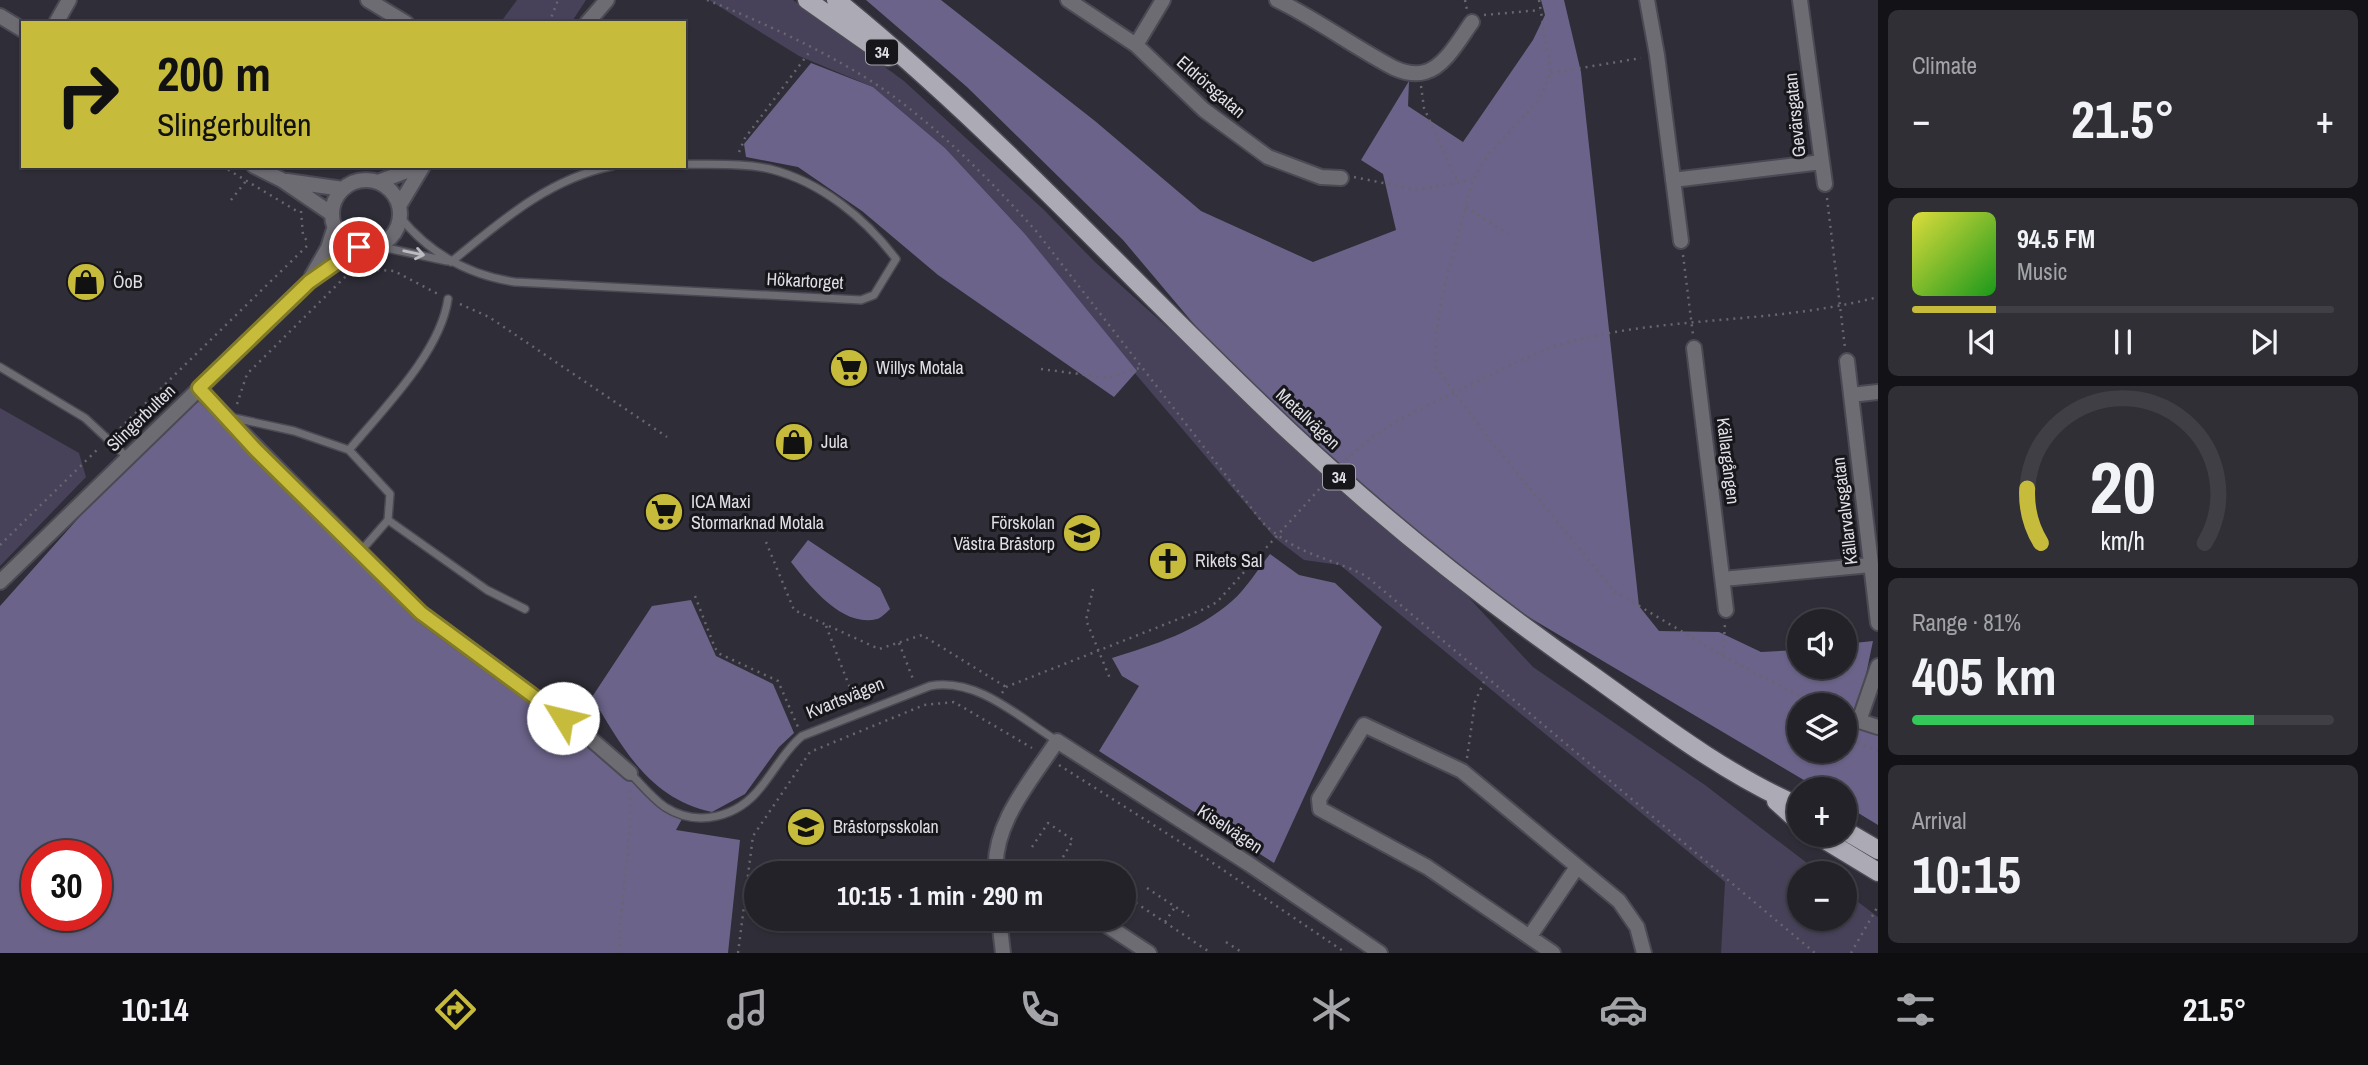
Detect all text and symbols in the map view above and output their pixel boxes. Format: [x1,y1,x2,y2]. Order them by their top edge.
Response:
text: 200 m [157,40,271,106]
road number: 34 [866,40,898,64]
icon: right [42,49,133,140]
street label: Eldrörsgatan [1172,50,1251,124]
text: Climate [1912,50,1977,81]
street label: Gevärsgatan [1778,72,1811,158]
text: 21.5° [2071,84,2175,154]
text: − [1912,94,1930,145]
text: + [2316,94,2334,145]
text: Slingerbulten [157,103,312,146]
pin [329,217,389,277]
text: 94.5 FM [2017,221,2095,256]
icon: arrive [340,228,378,266]
one-way arrow [402,247,425,261]
text: Music [2017,256,2067,287]
shop icon: ÖoB [65,261,107,303]
street label: Hökartorget [766,266,844,295]
place label: ÖoB [113,269,143,294]
icon: previous [1963,323,2001,361]
icon: pause [2104,323,2142,361]
icon: next [2245,323,2283,361]
supermarket icon: Willys Motala [828,347,870,389]
place label: Willys Motala [876,355,964,380]
street label: Slingerbulten [101,378,181,457]
street label: Metallvägen [1271,382,1346,455]
street label: Källargången [1711,416,1746,506]
shop icon: Jula [773,421,815,463]
place label: Jula [821,429,848,454]
text: 20 [2090,438,2156,536]
street label: Källarvalvsgatan [1825,456,1864,566]
road number: 34 [1323,464,1355,490]
place label: ICA Maxi Stormarknad Motala [691,489,824,535]
supermarket icon: ICA Maxi Stormarknad Motala [643,491,685,533]
place label: Förskolan Västra Bråstorp [954,510,1055,556]
school or university icon: Förskolan Västra Bråstorp [1061,512,1103,554]
text: km/h [2101,523,2145,557]
church icon: Rikets Sal [1147,540,1189,582]
place label: Rikets Sal [1195,548,1262,573]
text: Range · 81% [1912,607,2021,638]
map controls [1787,609,1857,931]
button: sound [1787,609,1857,679]
text: 405 km [1912,641,2057,711]
street label: Kvartsvägen [802,671,888,724]
position arrow [526,681,600,755]
button: layers [1787,693,1857,763]
button: + [1787,777,1857,847]
street label: Kiselvägen [1193,798,1268,859]
text: Arrival [1912,805,1967,836]
school or university icon: Bråstorpsskolan [785,806,827,848]
place label: Bråstorpsskolan [833,814,939,839]
text: 10:15 [1912,839,2021,909]
speed limit sign: 30 [21,840,112,931]
button: − [1787,861,1857,931]
text: 10:15 · 1 min · 290 m [837,878,1043,913]
icon: directions [431,985,480,1034]
icon: music [723,985,772,1034]
icon: phone [1015,985,1064,1034]
icon: climate [1307,985,1356,1034]
icon: car [1599,985,1648,1034]
icon: filters [1891,985,1940,1034]
text: 10:14 [121,988,189,1031]
text: 21.5° [2183,988,2247,1031]

